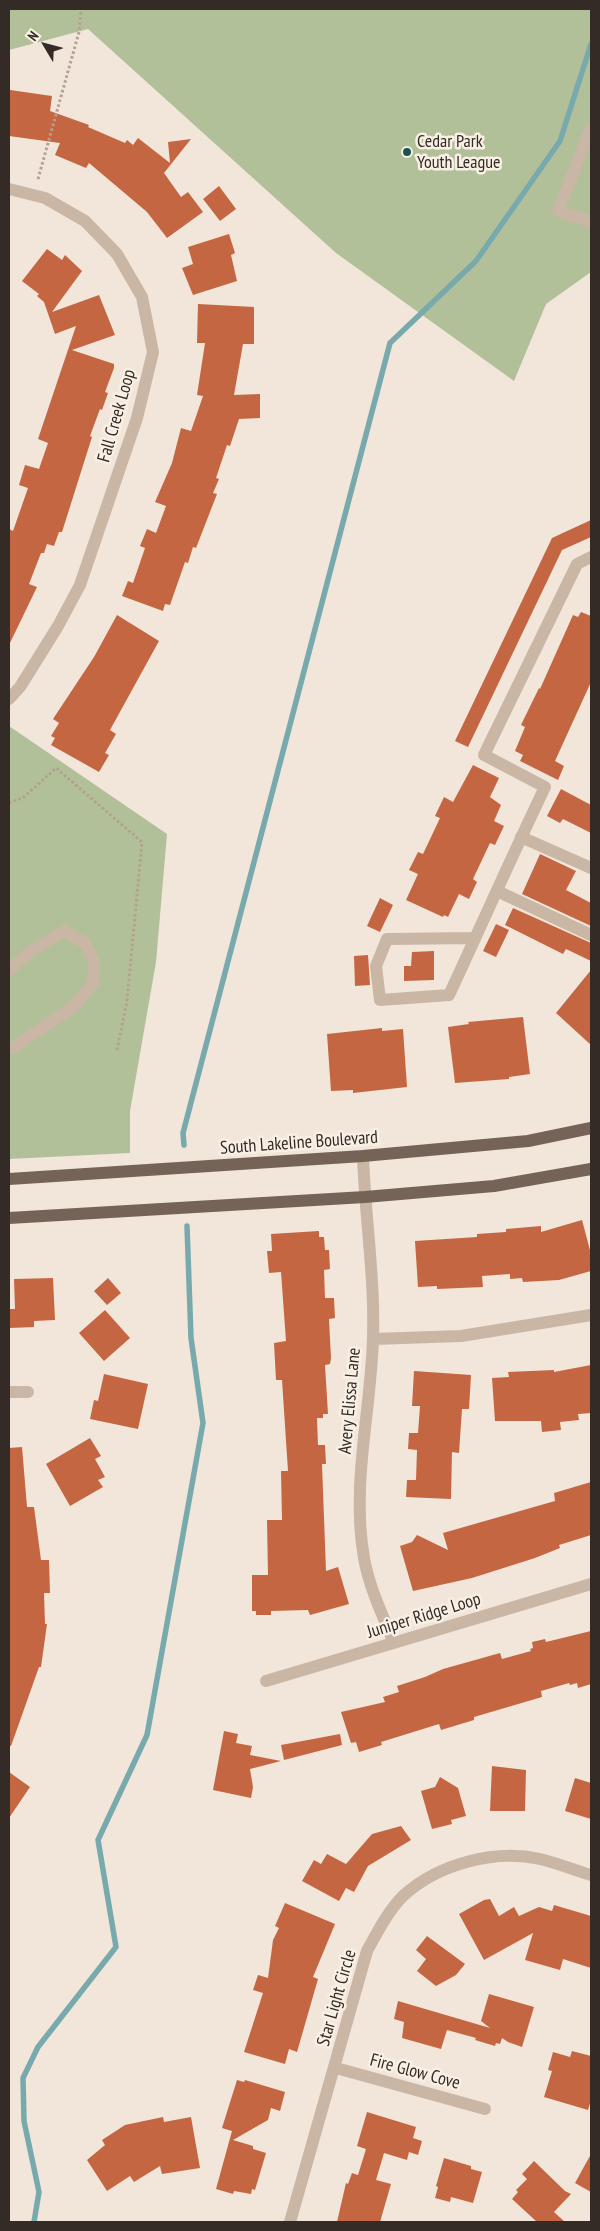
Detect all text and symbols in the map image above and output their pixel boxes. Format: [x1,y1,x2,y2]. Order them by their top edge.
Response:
north arrow [20,20,70,70]
text: N [24,28,42,44]
place label: Cedar Park Youth League [417,131,501,173]
marker: Cedar Park Youth League [401,146,413,158]
street label: Fall Creek Loop [93,367,141,465]
street label: South Lakeline Boulevard [219,1127,379,1159]
street label: Avery Elissa Lane [335,1347,365,1455]
street label: Juniper Ridge Loop [365,1589,483,1643]
street label: Star Light Circle [313,1947,361,2049]
street label: Fire Glow Cove [368,2050,462,2094]

